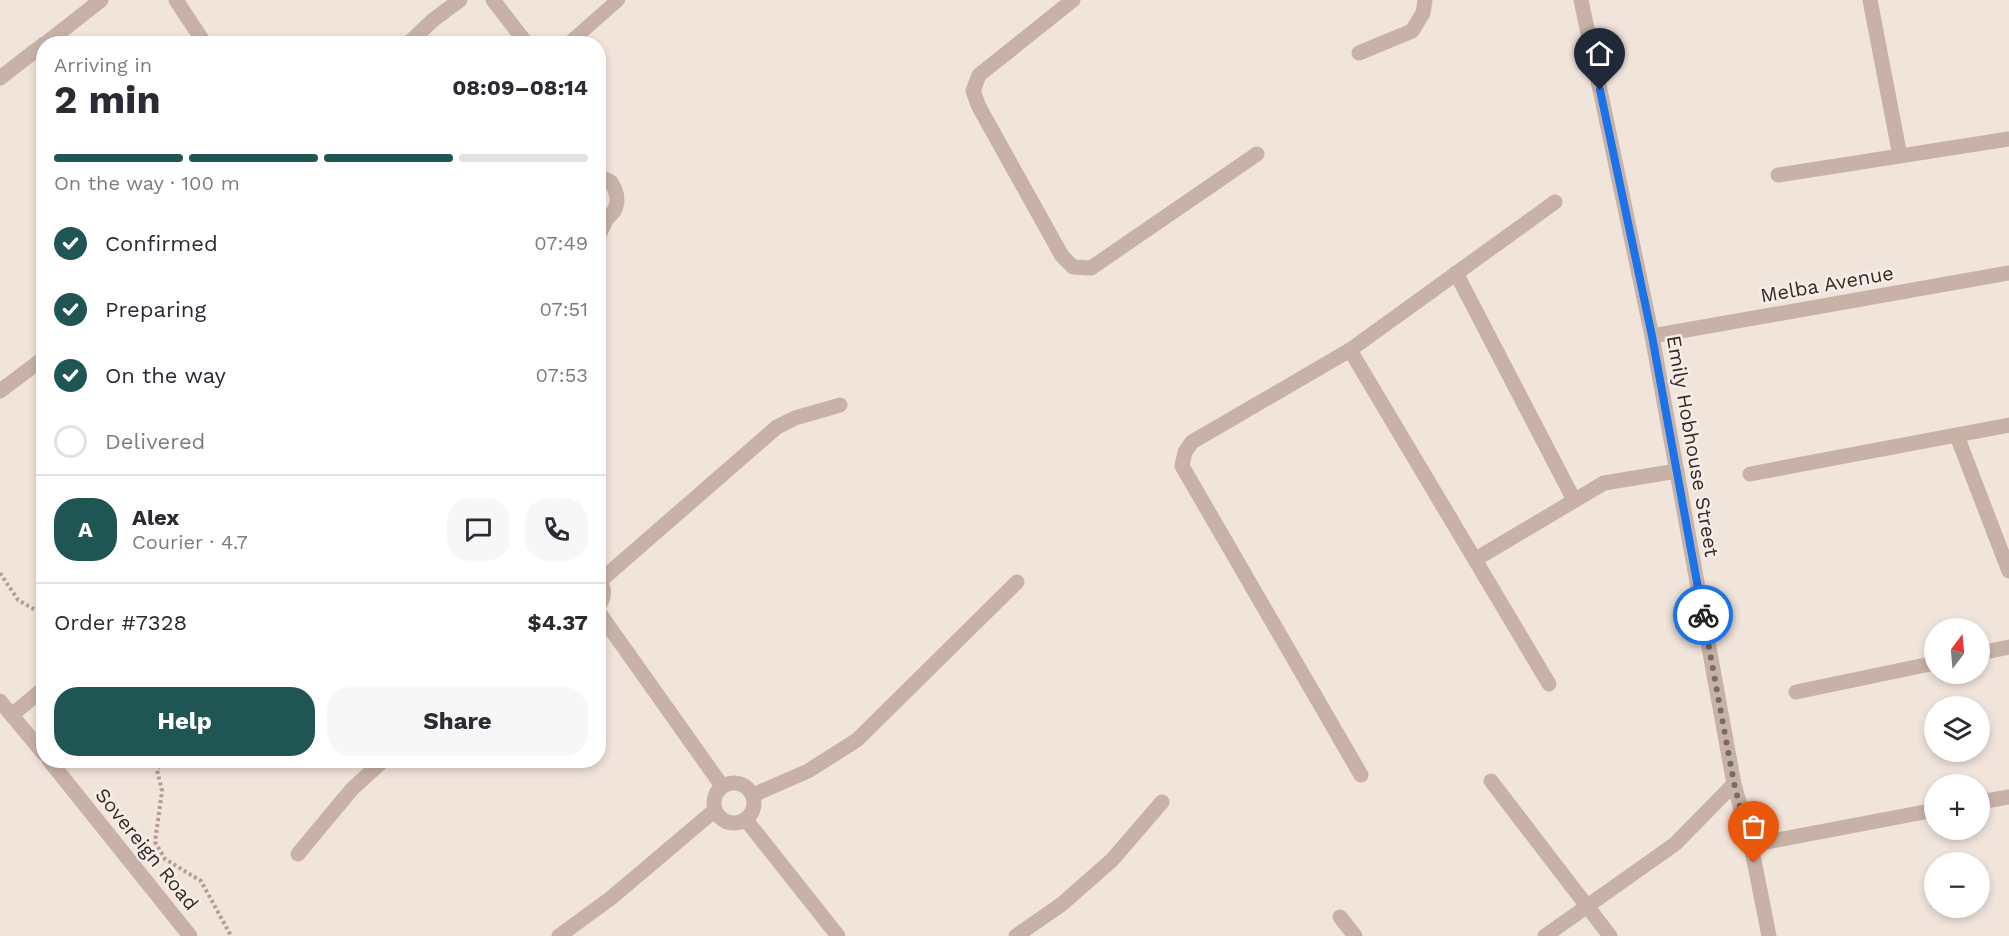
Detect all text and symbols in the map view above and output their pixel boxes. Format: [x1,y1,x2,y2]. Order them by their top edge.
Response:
pin [1574,28,1625,90]
icon: home [1583,37,1616,70]
text: Arriving in [54,53,152,77]
text: 08:09–08:14 [452,75,588,100]
text: 2 min [54,77,161,122]
text: On the way · 100 m [54,171,240,195]
icon: check [54,227,87,260]
text: Confirmed [105,231,218,256]
text: 07:49 [534,231,588,255]
street label: Melba Avenue [1759,260,1895,308]
icon: check [54,293,87,326]
text: Preparing [105,297,206,322]
text: 07:51 [539,297,588,321]
street label: Emily Hobhouse Street [1662,333,1724,559]
icon: check [54,359,87,392]
text: On the way [105,363,226,388]
text: 07:53 [536,363,588,387]
text: Delivered [105,429,205,454]
button: chat [447,498,510,561]
button: phone [525,498,588,561]
text: Alex [132,505,179,530]
text: A [78,517,93,542]
text: Courier · 4.7 [132,530,248,554]
courier [1673,585,1733,645]
icon: bike [1687,599,1720,632]
text: Order #7328 [54,610,187,635]
text: $4.37 [528,610,588,635]
north arrow [1924,618,1990,684]
map controls [1924,618,1990,918]
button: Help [54,687,315,756]
button: Share [327,687,588,756]
button: layers [1924,696,1990,762]
button: + [1924,774,1990,840]
street label: Sovereign Road [90,783,204,915]
pin [1728,801,1779,863]
icon: bag [1737,810,1770,843]
button: − [1924,852,1990,918]

